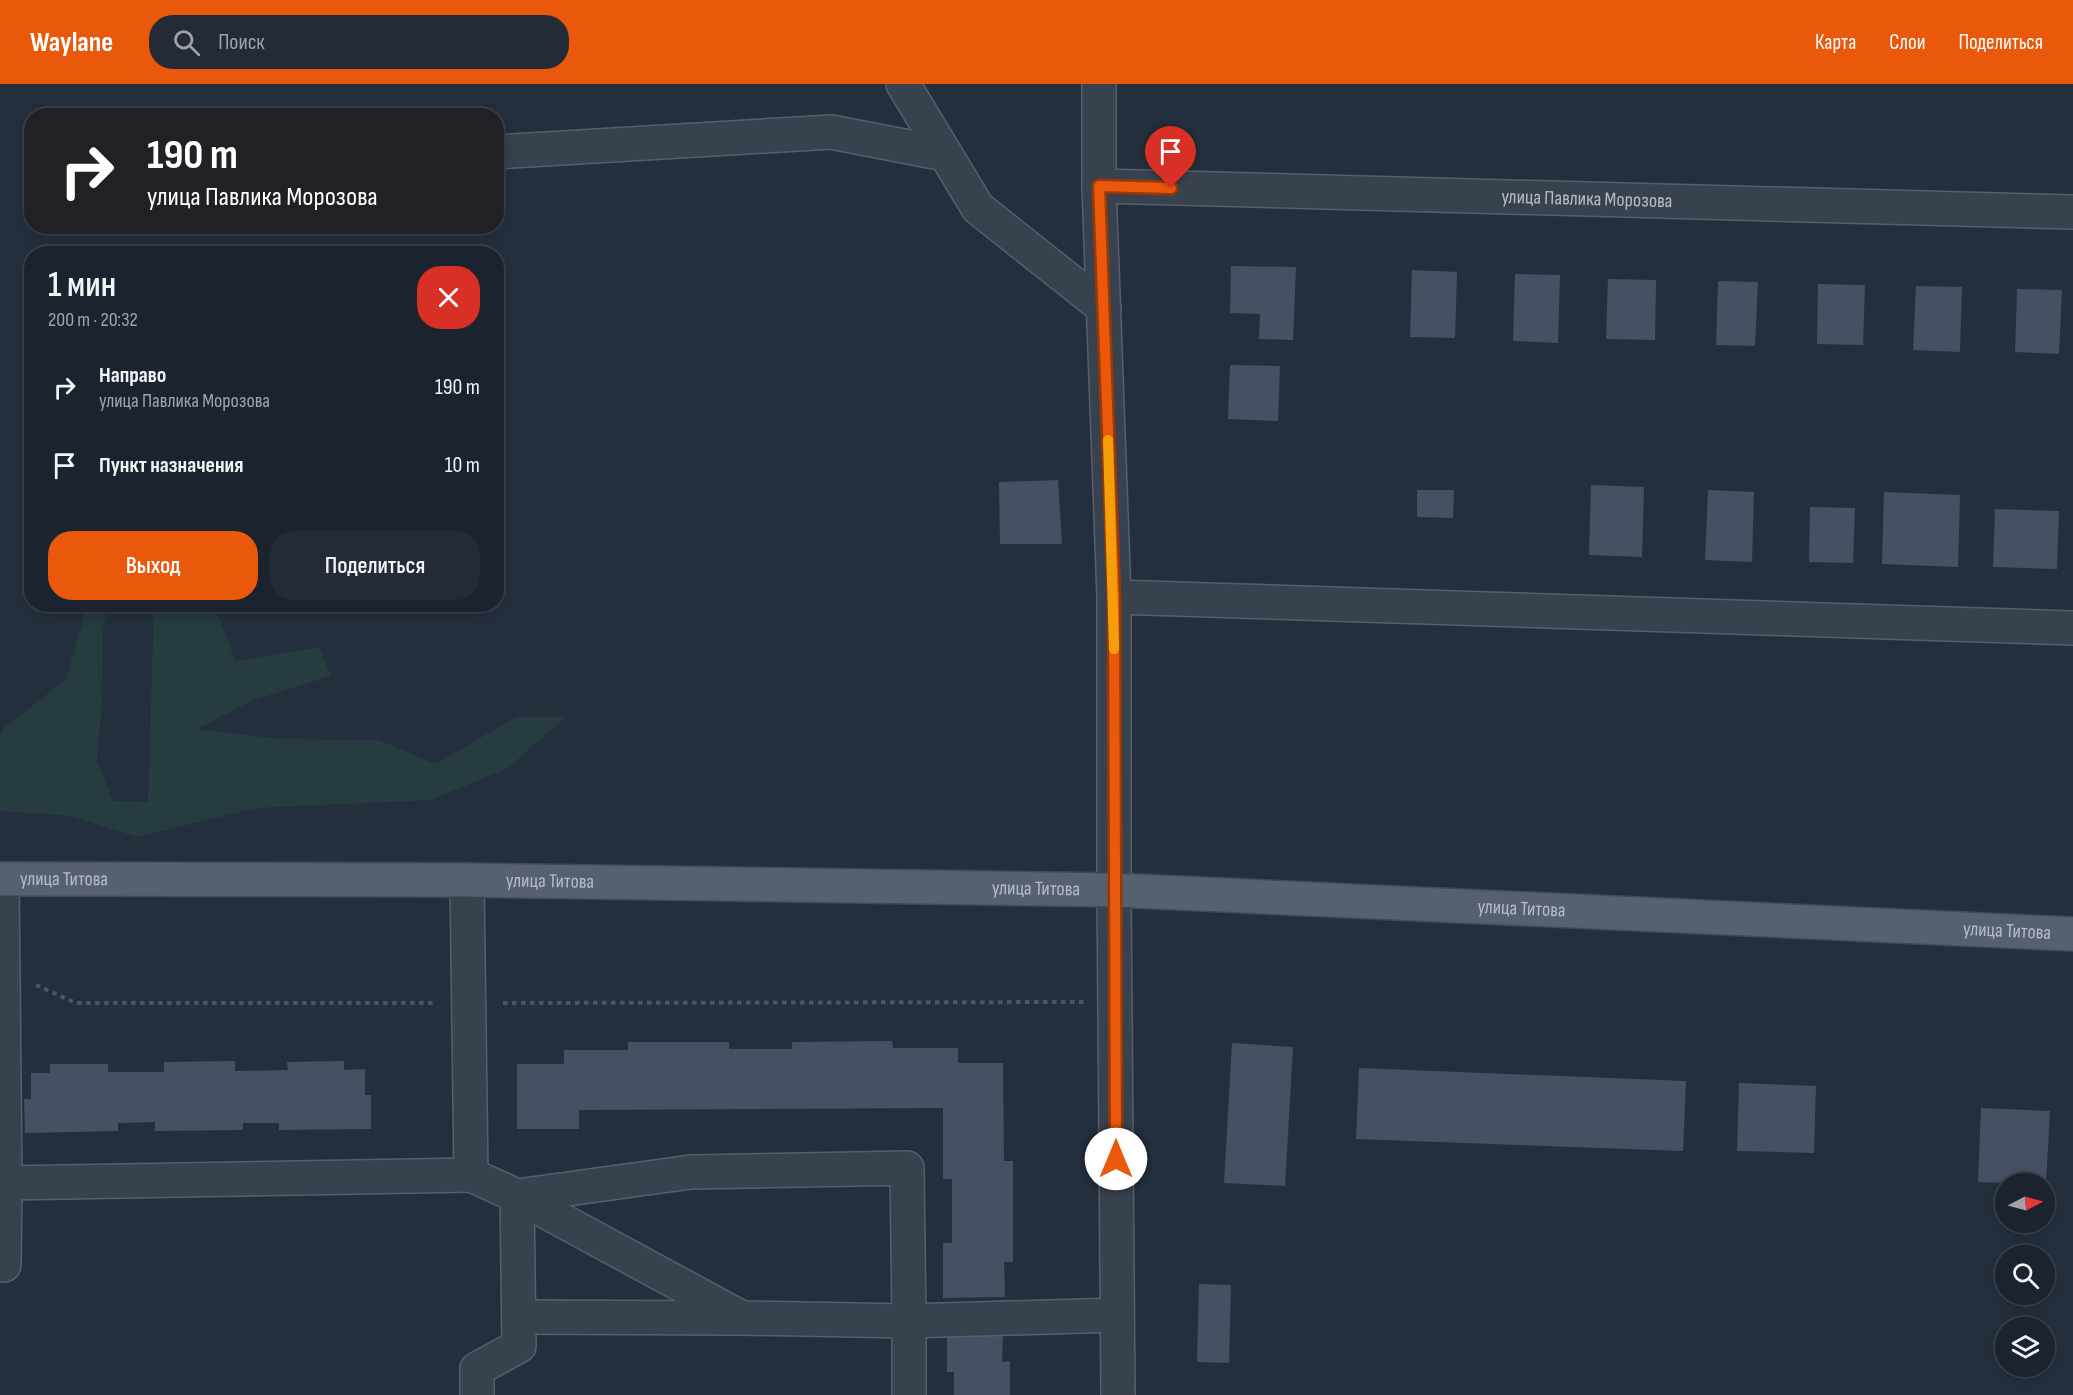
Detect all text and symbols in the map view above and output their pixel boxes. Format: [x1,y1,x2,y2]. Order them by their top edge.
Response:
search box [149,15,569,69]
text: Waylane [30,26,113,59]
icon: search [170,26,203,59]
text: Поиск [218,29,265,56]
text: Карта [1815,30,1856,55]
text: Слои [1889,30,1925,55]
text: Поделиться [1958,30,2043,55]
pin [1145,126,1196,188]
text: 190 m [147,130,238,181]
icon: right [48,132,126,210]
icon: arrive [1154,135,1187,168]
text: улица Павлика Морозова [147,181,378,213]
street label: улица Павлика Морозова [1501,185,1673,213]
text: 1 мин [48,264,116,307]
button: close [417,266,480,329]
text: 200 m · 20:32 [48,308,138,332]
text: Направо [99,362,166,389]
icon: right [48,371,81,404]
text: 190 m [435,374,480,401]
text: улица Павлика Морозова [99,389,270,413]
icon: arrive [48,449,81,482]
text: Пункт назначения [99,452,243,479]
text: 10 m [445,452,480,479]
button: Выход [48,531,258,600]
button: Поделиться [270,531,480,600]
street label: улица Титова [20,867,108,891]
street label: улица Титова [506,869,594,894]
street label: улица Титова [992,876,1080,901]
street label: улица Титова [1477,895,1566,923]
street label: улица Титова [1962,917,2052,945]
position arrow [1084,1127,1148,1191]
north arrow [1995,1173,2055,1233]
map controls [1995,1173,2055,1377]
button: search [1995,1245,2055,1305]
button: layers [1995,1317,2055,1377]

